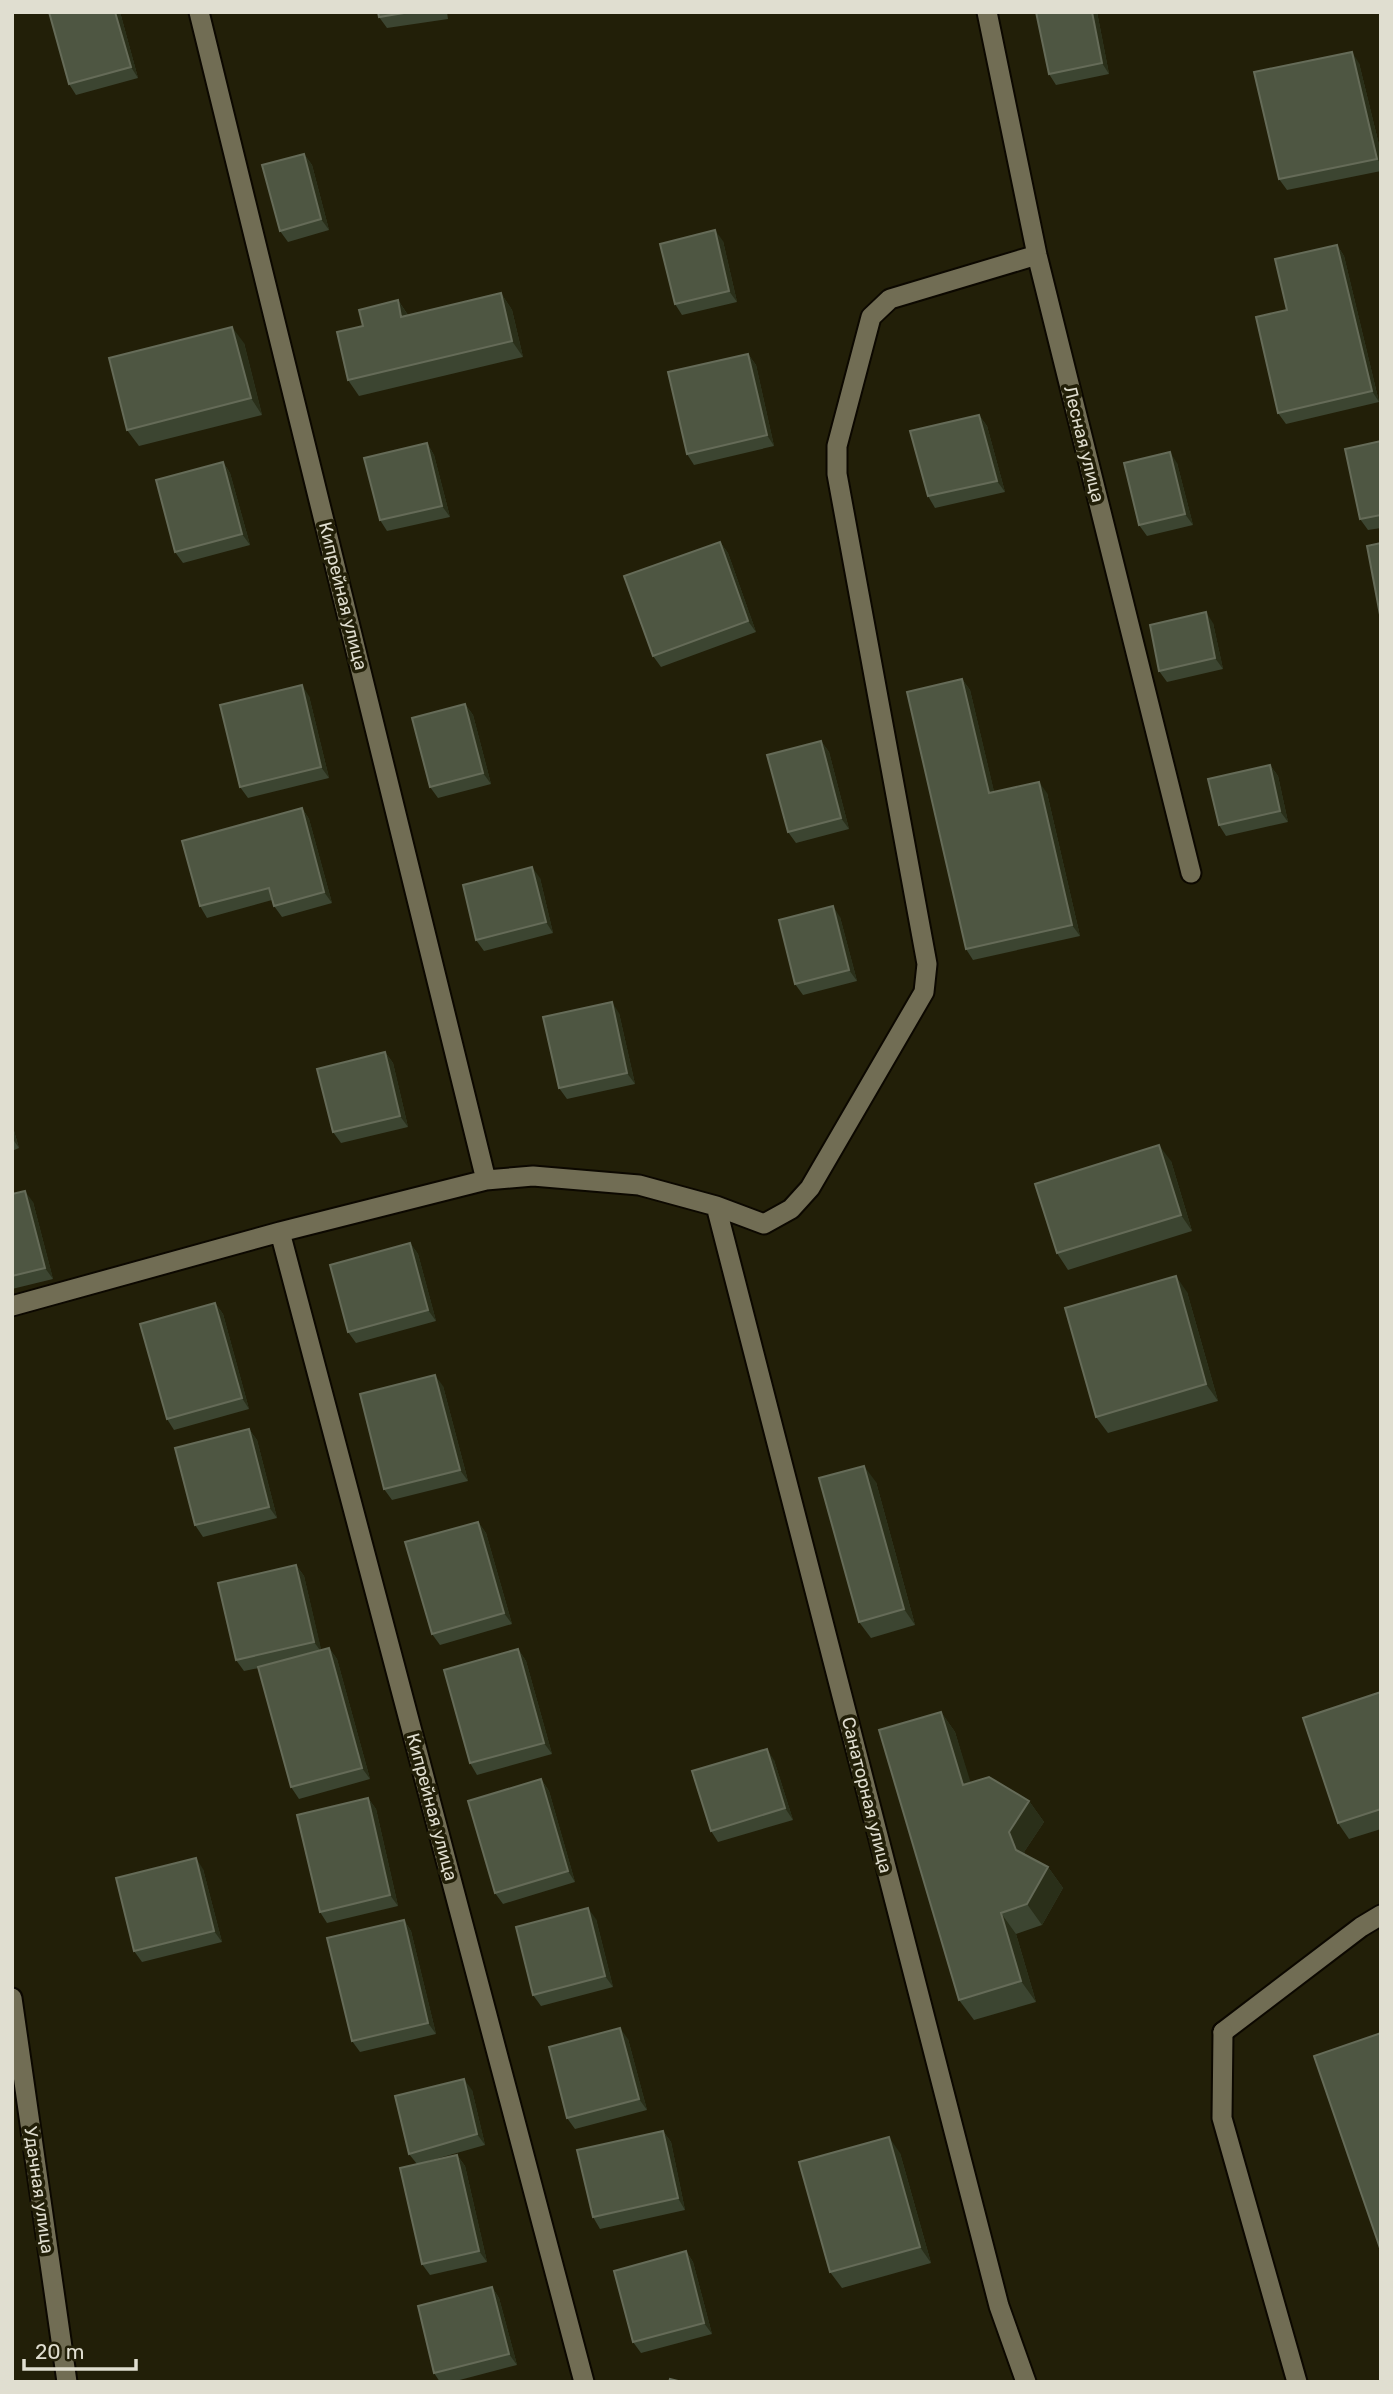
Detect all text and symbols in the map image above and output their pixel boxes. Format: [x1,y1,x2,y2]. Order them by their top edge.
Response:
street label: Лесная улица [1059,383,1109,505]
street label: Кипрейная улица [314,520,372,672]
street label: Санаторная улица [837,1715,897,1875]
street label: Кипрейная улица [402,1731,462,1883]
street label: Удачная улица [19,2125,59,2255]
scale bar [24,2328,136,2372]
text: 20 m [35,2339,84,2364]

